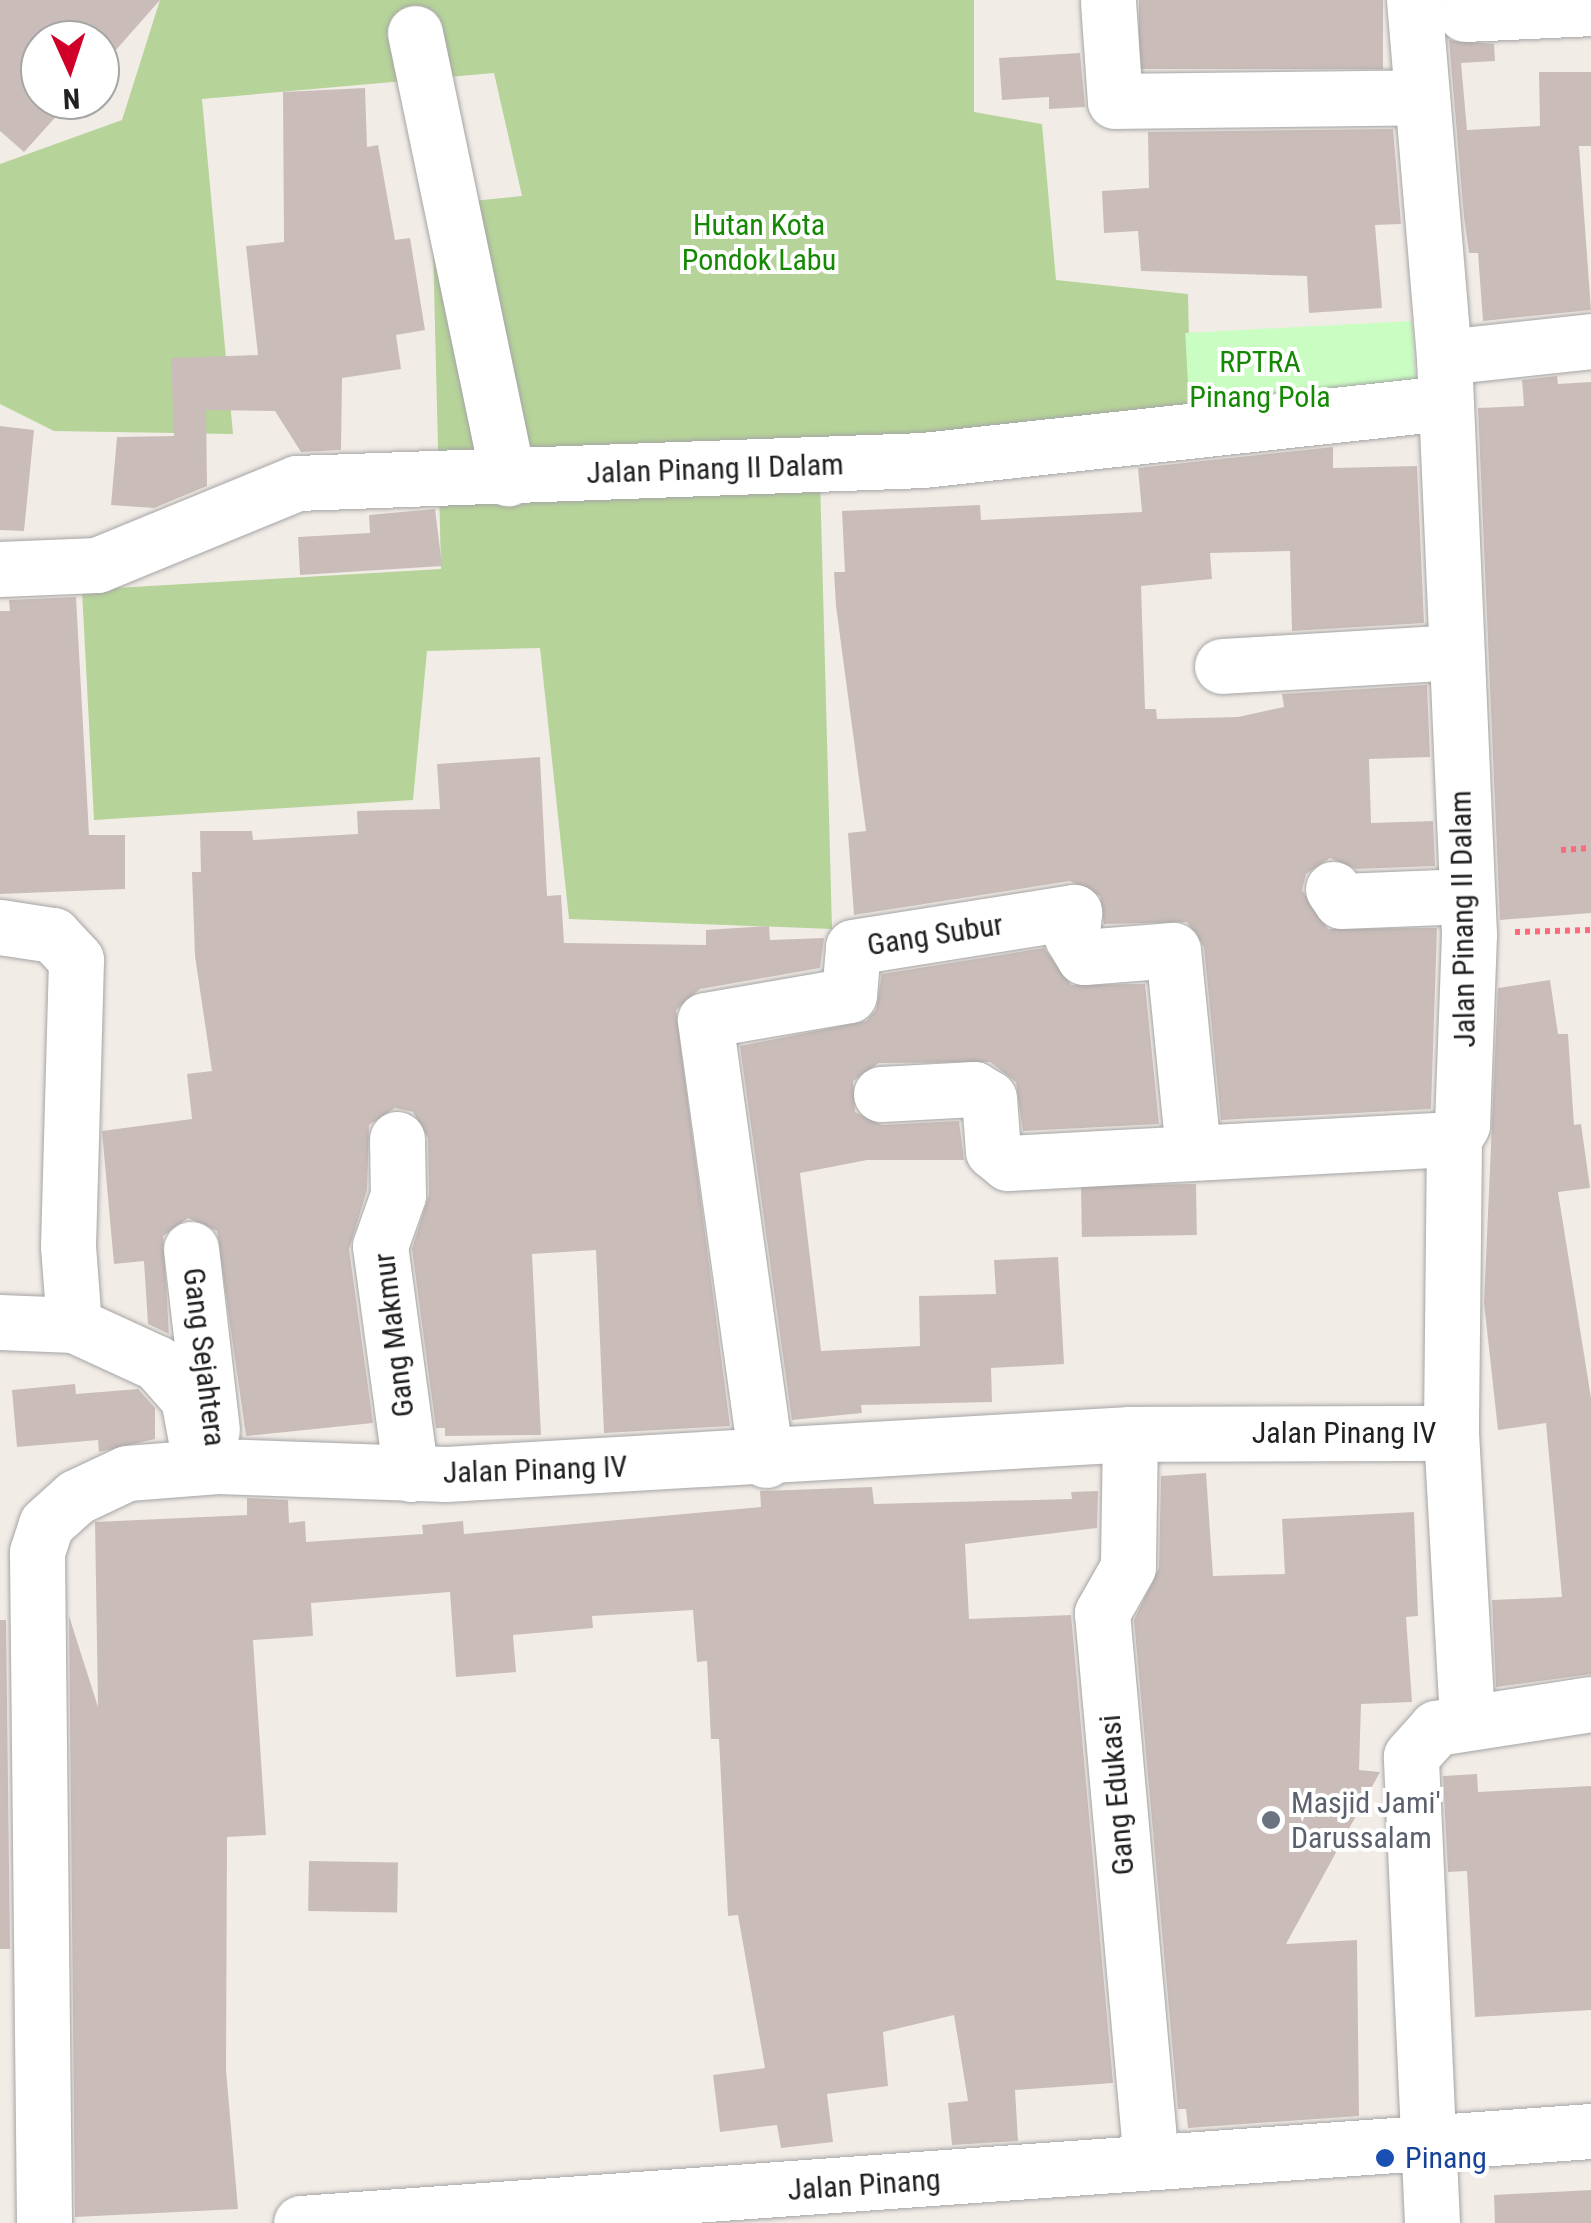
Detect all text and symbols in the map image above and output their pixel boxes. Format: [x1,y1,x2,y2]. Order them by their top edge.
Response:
north arrow [20,20,120,120]
text: N [62,82,81,115]
park label: Hutan Kota Pondok Labu [682,207,836,278]
park label: RPTRA Pinang Pola [1189,344,1331,414]
street label: Jalan Pinang II Dalam [586,447,844,491]
street label: Jalan Pinang II Dalam [1443,790,1483,1048]
street label: Gang Subur [865,907,1005,963]
street label: Gang Makmur [366,1251,422,1419]
street label: Gang Sejahtera [175,1266,233,1448]
street label: Jalan Pinang IV [1252,1415,1436,1451]
street label: Jalan Pinang IV [442,1449,628,1491]
street label: Gang Edukasi [1092,1713,1142,1877]
place label: Masjid Jami' Darussalam [1291,1785,1441,1856]
marker: Masjid Jami' Darussalam [1260,1809,1282,1831]
place label: Pinang [1405,2140,1487,2176]
marker: Pinang [1374,2147,1396,2169]
street label: Jalan Pinang [786,2162,942,2208]

